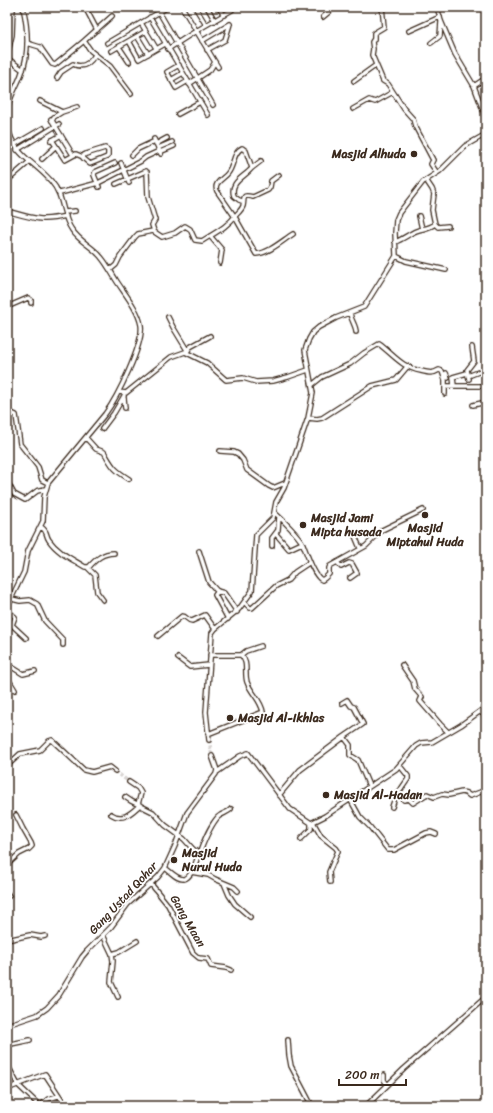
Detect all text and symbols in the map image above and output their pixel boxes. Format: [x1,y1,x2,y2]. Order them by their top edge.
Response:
place label: Masjid Alhuda [331,143,406,165]
marker: Masjid Alhuda [409,149,419,159]
place label: Masjid Jami Mipta husada [310,507,382,543]
marker: Masjid Miptahul Huda [420,510,430,520]
place label: Masjid Miptahul Huda [385,517,465,553]
marker: Masjid Jami Mipta husada [298,520,308,530]
place label: Masjid Al-Ikhlas [237,707,325,729]
marker: Masjid Al-Ikhlas [225,713,235,723]
place label: Masjid Al-Hadan [333,784,423,806]
marker: Masjid Al-Hadan [321,790,331,800]
place label: Masjid Nurul Huda [181,842,242,878]
street label: Gang Ustad Qohar [83,855,164,940]
marker: Masjid Nurul Huda [169,855,179,865]
street label: Gang Maan [164,890,212,952]
scale bar [339,1061,406,1087]
text: 200 m [345,1064,379,1086]

